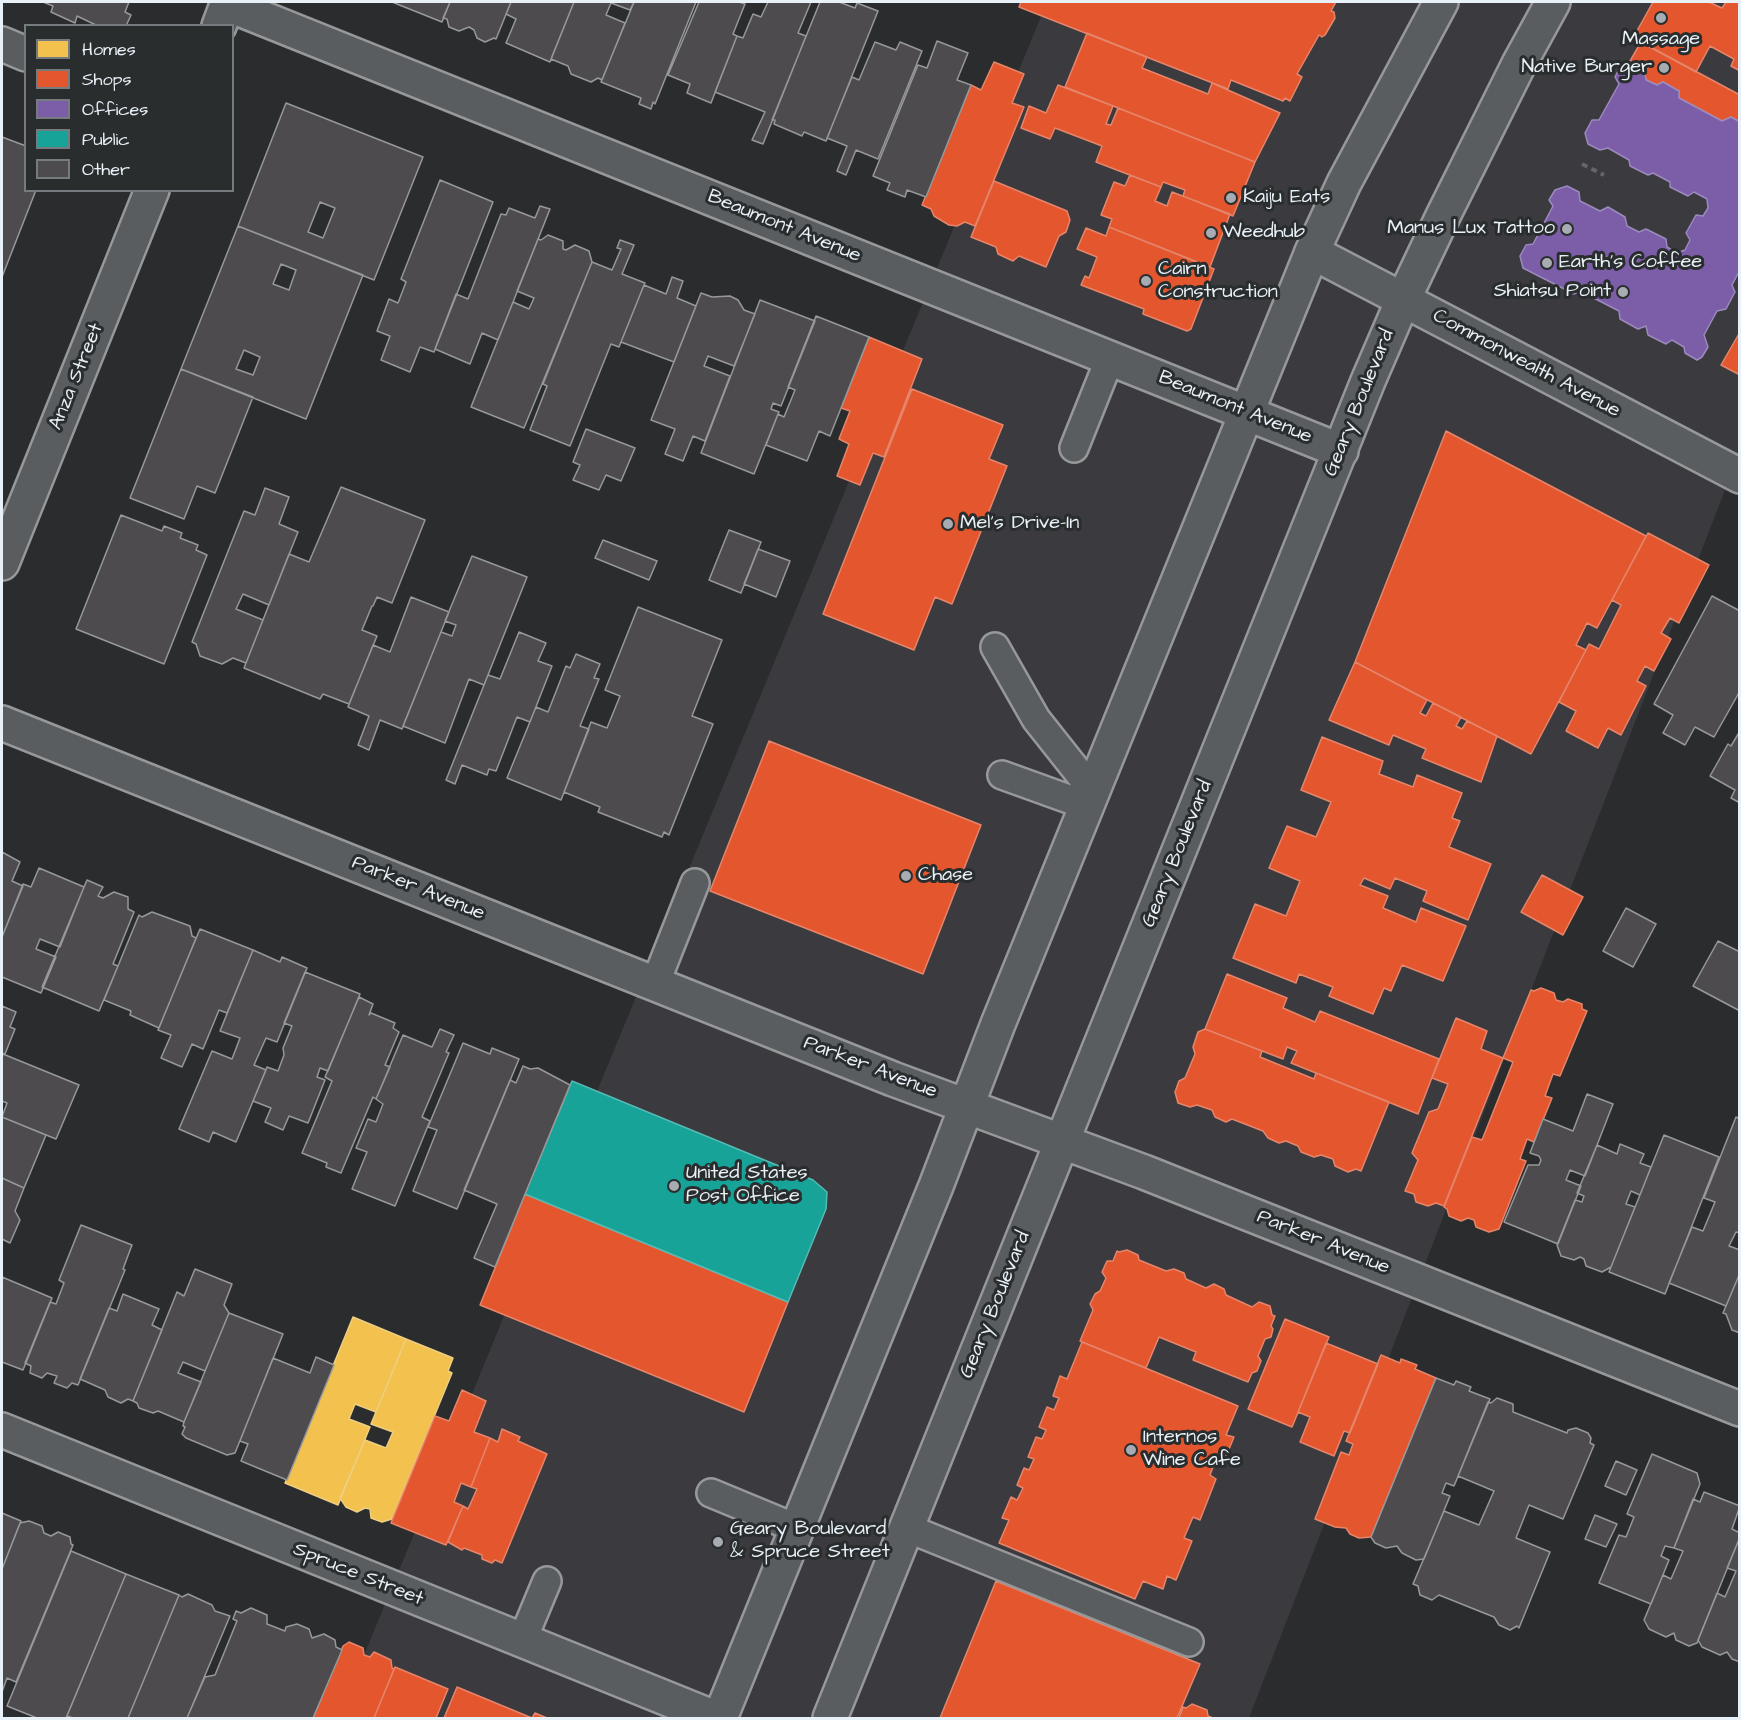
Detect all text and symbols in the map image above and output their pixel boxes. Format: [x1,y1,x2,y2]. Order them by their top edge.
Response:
marker: Massage [1654,11,1668,25]
legend [24,24,234,192]
place label: Massage [1622,28,1700,52]
text: Homes [82,37,136,62]
place label: Native Burger [1521,56,1652,80]
marker: Native Burger [1657,61,1671,75]
text: Shops [82,67,132,92]
text: Offices [82,97,148,122]
text: Public [82,127,130,152]
text: Other [82,157,130,182]
street label: Beaumont Avenue [704,185,864,269]
place label: Kaiju Eats [1243,186,1330,210]
marker: Kaiju Eats [1224,191,1238,205]
place label: Manus Lux Tattoo [1387,217,1555,241]
place label: Weedhub [1223,221,1305,245]
marker: Manus Lux Tattoo [1560,222,1574,236]
marker: Weedhub [1204,226,1218,240]
place label: Earth's Coffee [1559,251,1702,275]
marker: Earth's Coffee [1540,256,1554,270]
place label: Cairn Construction [1158,258,1278,305]
marker: Cairn Construction [1139,274,1153,288]
place label: Shiatsu Point [1494,280,1611,304]
marker: Shiatsu Point [1616,285,1630,299]
street label: Commonwealth Avenue [1428,304,1624,424]
street label: Anza Street [45,320,109,434]
street label: Geary Boulevard [1320,326,1400,480]
street label: Beaumont Avenue [1155,366,1315,450]
place label: Mel's Drive-In [960,512,1079,536]
marker: Mel's Drive-In [941,517,955,531]
street label: Geary Boulevard [1138,777,1218,931]
street label: Parker Avenue [348,851,488,927]
place label: Chase [918,864,973,888]
marker: Chase [899,869,913,883]
street label: Parker Avenue [800,1032,940,1104]
place label: United States Post Office [686,1162,807,1209]
marker: United States Post Office [667,1179,681,1193]
street label: Parker Avenue [1253,1205,1393,1281]
street label: Geary Boulevard [956,1228,1036,1382]
place label: Internos Wine Cafe [1143,1426,1241,1473]
marker: Internos Wine Cafe [1124,1443,1138,1457]
place label: Geary Boulevard & Spruce Street [730,1518,890,1565]
marker: Geary Boulevard & Spruce Street [711,1535,725,1549]
street label: Spruce Street [289,1538,427,1612]

